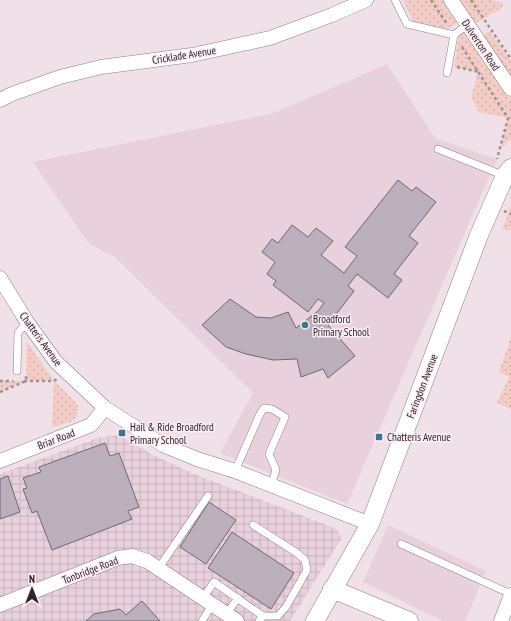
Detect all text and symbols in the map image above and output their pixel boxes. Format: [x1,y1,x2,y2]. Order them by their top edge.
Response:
street label: Dulverton Road [459,17,503,73]
street label: Cricklade Avenue [151,43,217,67]
street label: Chatteris Avenue [17,309,66,369]
place label: Broadford Primary School [313,312,370,339]
marker: Broadford Primary School [300,320,310,330]
street label: Faringdon Avenue [403,351,441,420]
place label: Hail & Ride Broadford Primary School [130,420,214,447]
street label: Briar Road [35,425,77,453]
marker: Hail & Ride Broadford Primary School [117,428,127,438]
place label: Chatteris Avenue [387,430,451,444]
marker: Chatteris Avenue [374,432,384,442]
street label: Tonbridge Road [60,553,120,587]
north arrow [12,569,52,609]
text: N [29,572,35,586]

